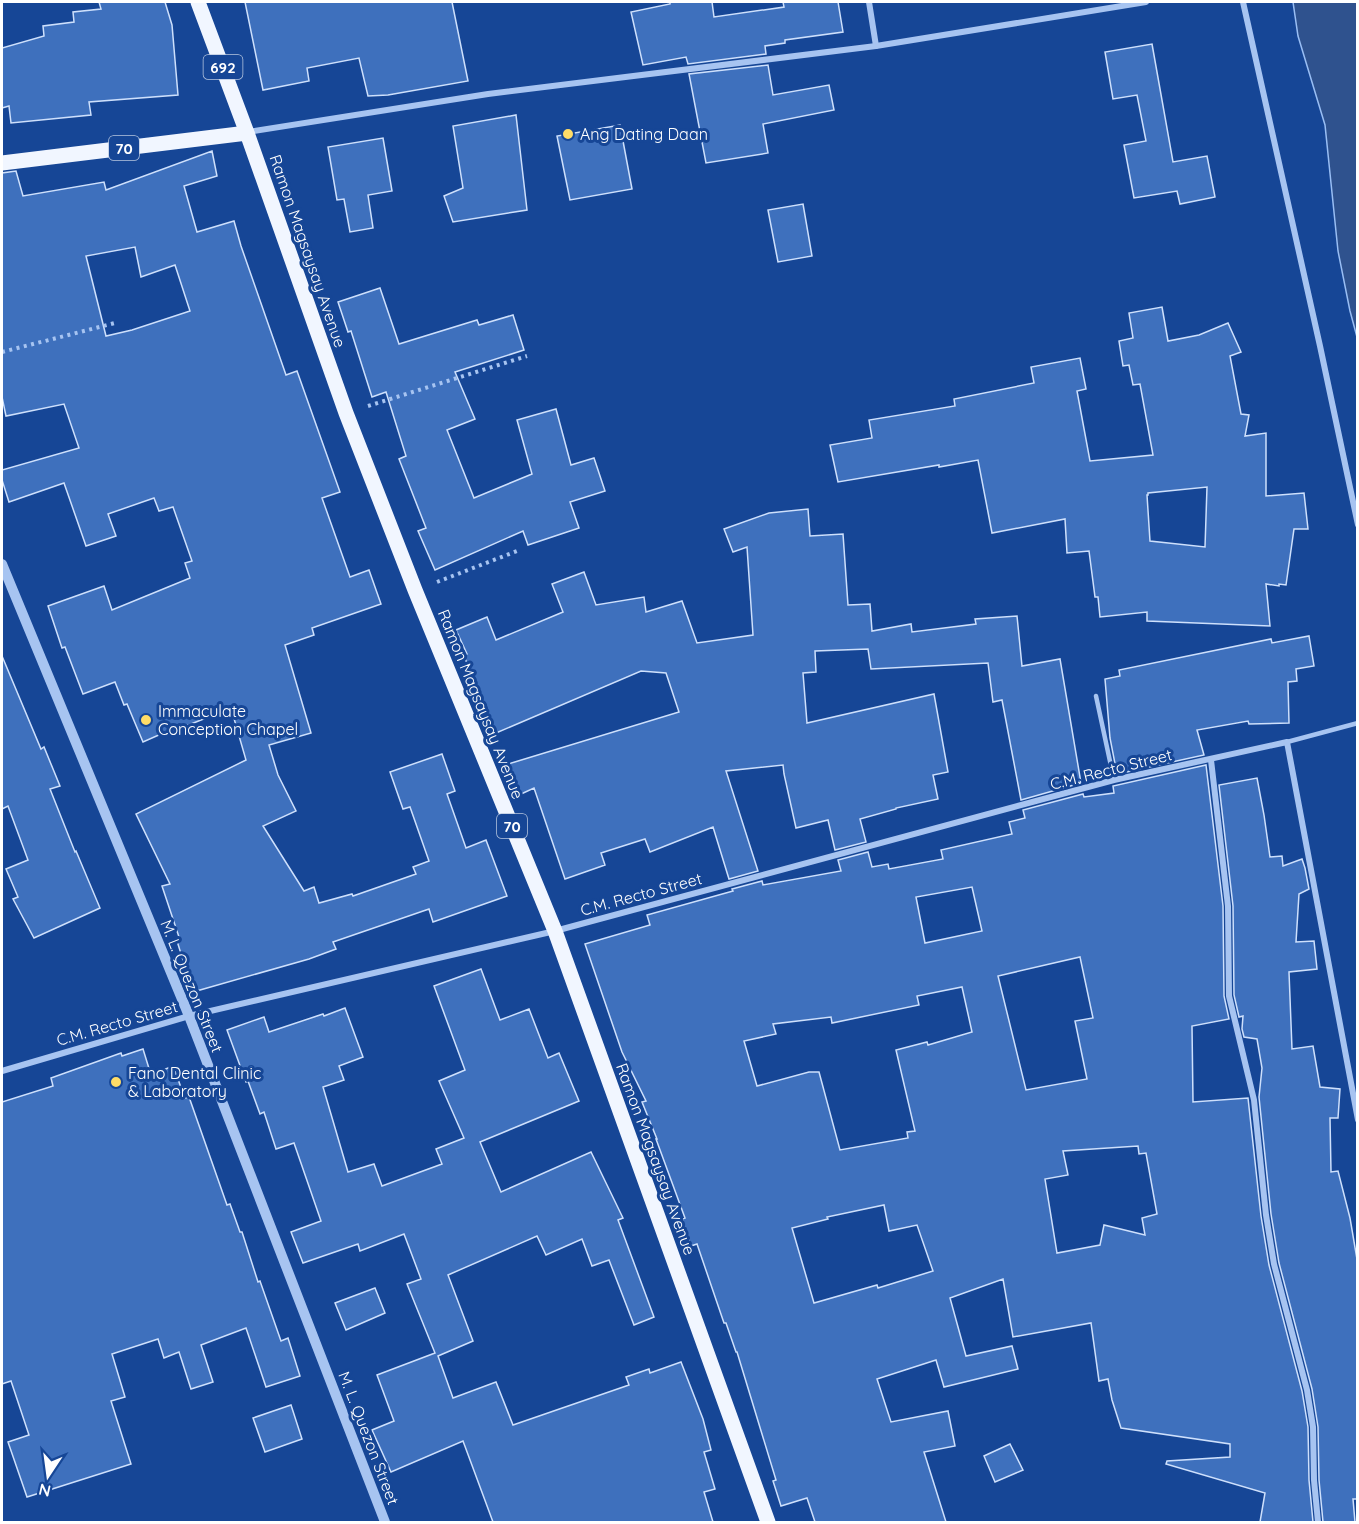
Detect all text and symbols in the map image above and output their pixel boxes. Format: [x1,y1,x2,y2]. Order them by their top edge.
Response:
road number: 692 [204,55,242,79]
place label: Ang Dating Daan [580,124,708,144]
marker: Ang Dating Daan [561,127,575,141]
road number: 70 [109,136,139,160]
street label: Ramon Magsaysay Avenue [266,152,350,350]
street label: Ramon Magsaysay Avenue [434,606,528,802]
place label: Immaculate Conception Chapel [158,701,298,739]
marker: Immaculate Conception Chapel [139,713,153,727]
street label: C.M. Recto Street [1048,744,1174,794]
road number: 70 [497,814,527,838]
street label: C.M. Recto Street [578,868,704,920]
street label: M. L. Quezon Street [156,917,228,1055]
street label: C.M. Recto Street [54,996,180,1050]
street label: Ramon Magsaysay Avenue [612,1060,700,1258]
place label: Fano Dental Clinic & Laboratory [128,1063,261,1101]
marker: Fano Dental Clinic & Laboratory [109,1075,123,1089]
street label: M. L. Quezon Street [334,1368,404,1508]
north arrow [18,1446,78,1506]
text: N [37,1480,53,1502]

